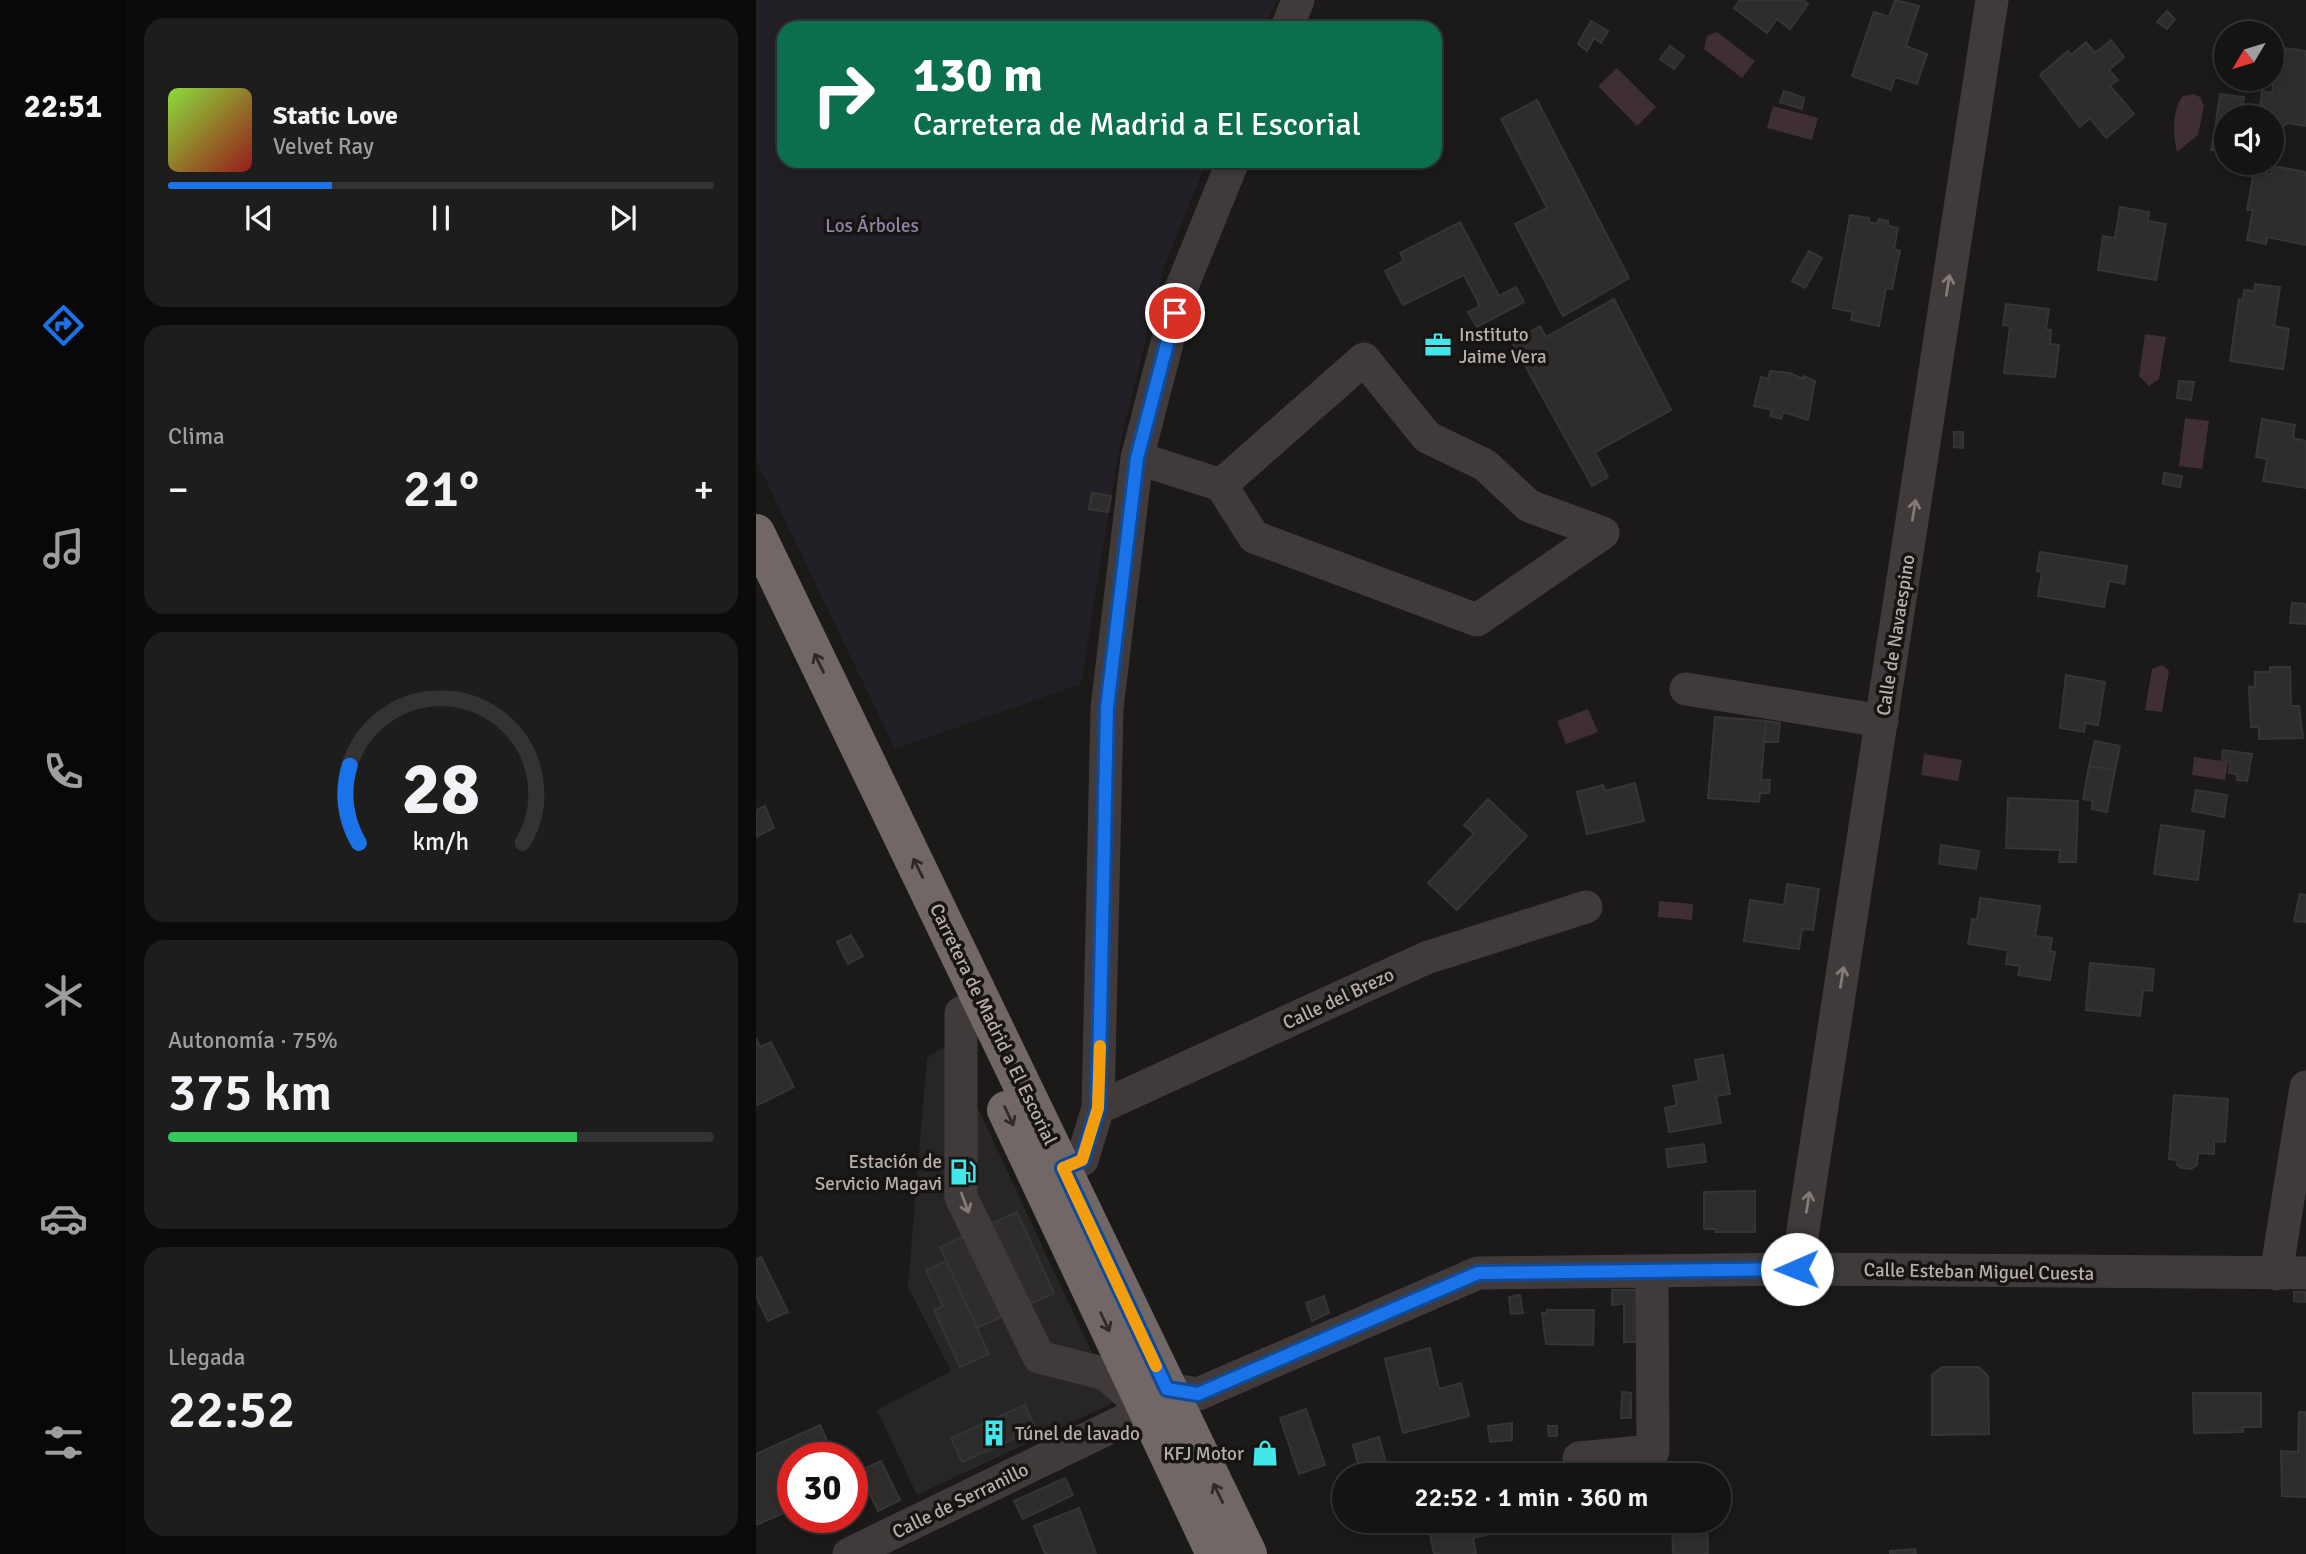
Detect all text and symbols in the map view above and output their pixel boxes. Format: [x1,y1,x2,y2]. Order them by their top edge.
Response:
north arrow [2214,21,2284,91]
map controls [2214,21,2284,175]
text: 130 m [913,45,1043,105]
icon: right [798,49,889,140]
text: 22:51 [24,87,102,126]
text: Static Love [273,100,398,132]
text: Carretera de Madrid a El Escorial [913,105,1361,144]
button: sound [2214,105,2284,175]
text: Velvet Ray [273,132,374,161]
icon: previous [240,199,278,237]
icon: pause [422,199,460,237]
icon: next [604,199,642,237]
park label: Los Árboles [825,214,919,238]
one-way arrow [1942,274,1955,297]
pin [1145,283,1205,343]
icon: arrive [1156,294,1194,332]
icon: directions [39,301,88,350]
place label: Instituto Jaime Vera [1459,323,1547,369]
office icon: Instituto Jaime Vera [1423,330,1453,360]
text: Clima [168,422,225,451]
text: 21° [403,457,479,521]
text: − [168,466,189,513]
text: + [693,466,714,513]
one-way arrow [1908,499,1921,522]
icon: music [39,524,88,573]
street label: Calle de Navaespino [1871,553,1921,717]
one-way arrow [811,653,825,674]
text: 28 [402,745,480,834]
icon: phone [39,747,88,796]
text: km/h [413,826,469,857]
one-way arrow [911,858,924,879]
street label: Carretera de Madrid a El Escorial [924,900,1062,1149]
street label: Calle del Brezo [1279,963,1398,1035]
one-way arrow [1836,966,1849,989]
icon: climate [39,971,88,1020]
text: Autonomía · 75% [168,1026,338,1055]
text: 375 km [168,1061,332,1125]
one-way arrow [1003,1105,1016,1126]
place label: Estación de Servicio Magavi [815,1150,942,1196]
fuel station icon: Estación de Servicio Magavi [948,1157,978,1187]
one-way arrow [1802,1191,1815,1214]
one-way arrow [960,1192,972,1213]
icon: car [39,1194,88,1243]
position arrow [1760,1232,1834,1306]
street label: Calle Esteban Miguel Cuesta [1863,1258,2094,1286]
one-way arrow [1099,1311,1112,1332]
text: Llegada [168,1343,245,1372]
text: 22:52 [168,1378,295,1442]
icon: filters [39,1418,88,1467]
building icon: Túnel de lavado [979,1418,1009,1448]
place label: Túnel de lavado [1015,1422,1140,1446]
shop icon: KFJ Motor [1250,1438,1280,1468]
speed limit sign: 30 [777,1442,868,1533]
place label: KFJ Motor [1163,1442,1244,1466]
street label: Calle de Serranillo [888,1457,1033,1544]
text: 22:52 · 1 min · 360 m [1415,1482,1648,1514]
one-way arrow [1210,1483,1224,1504]

